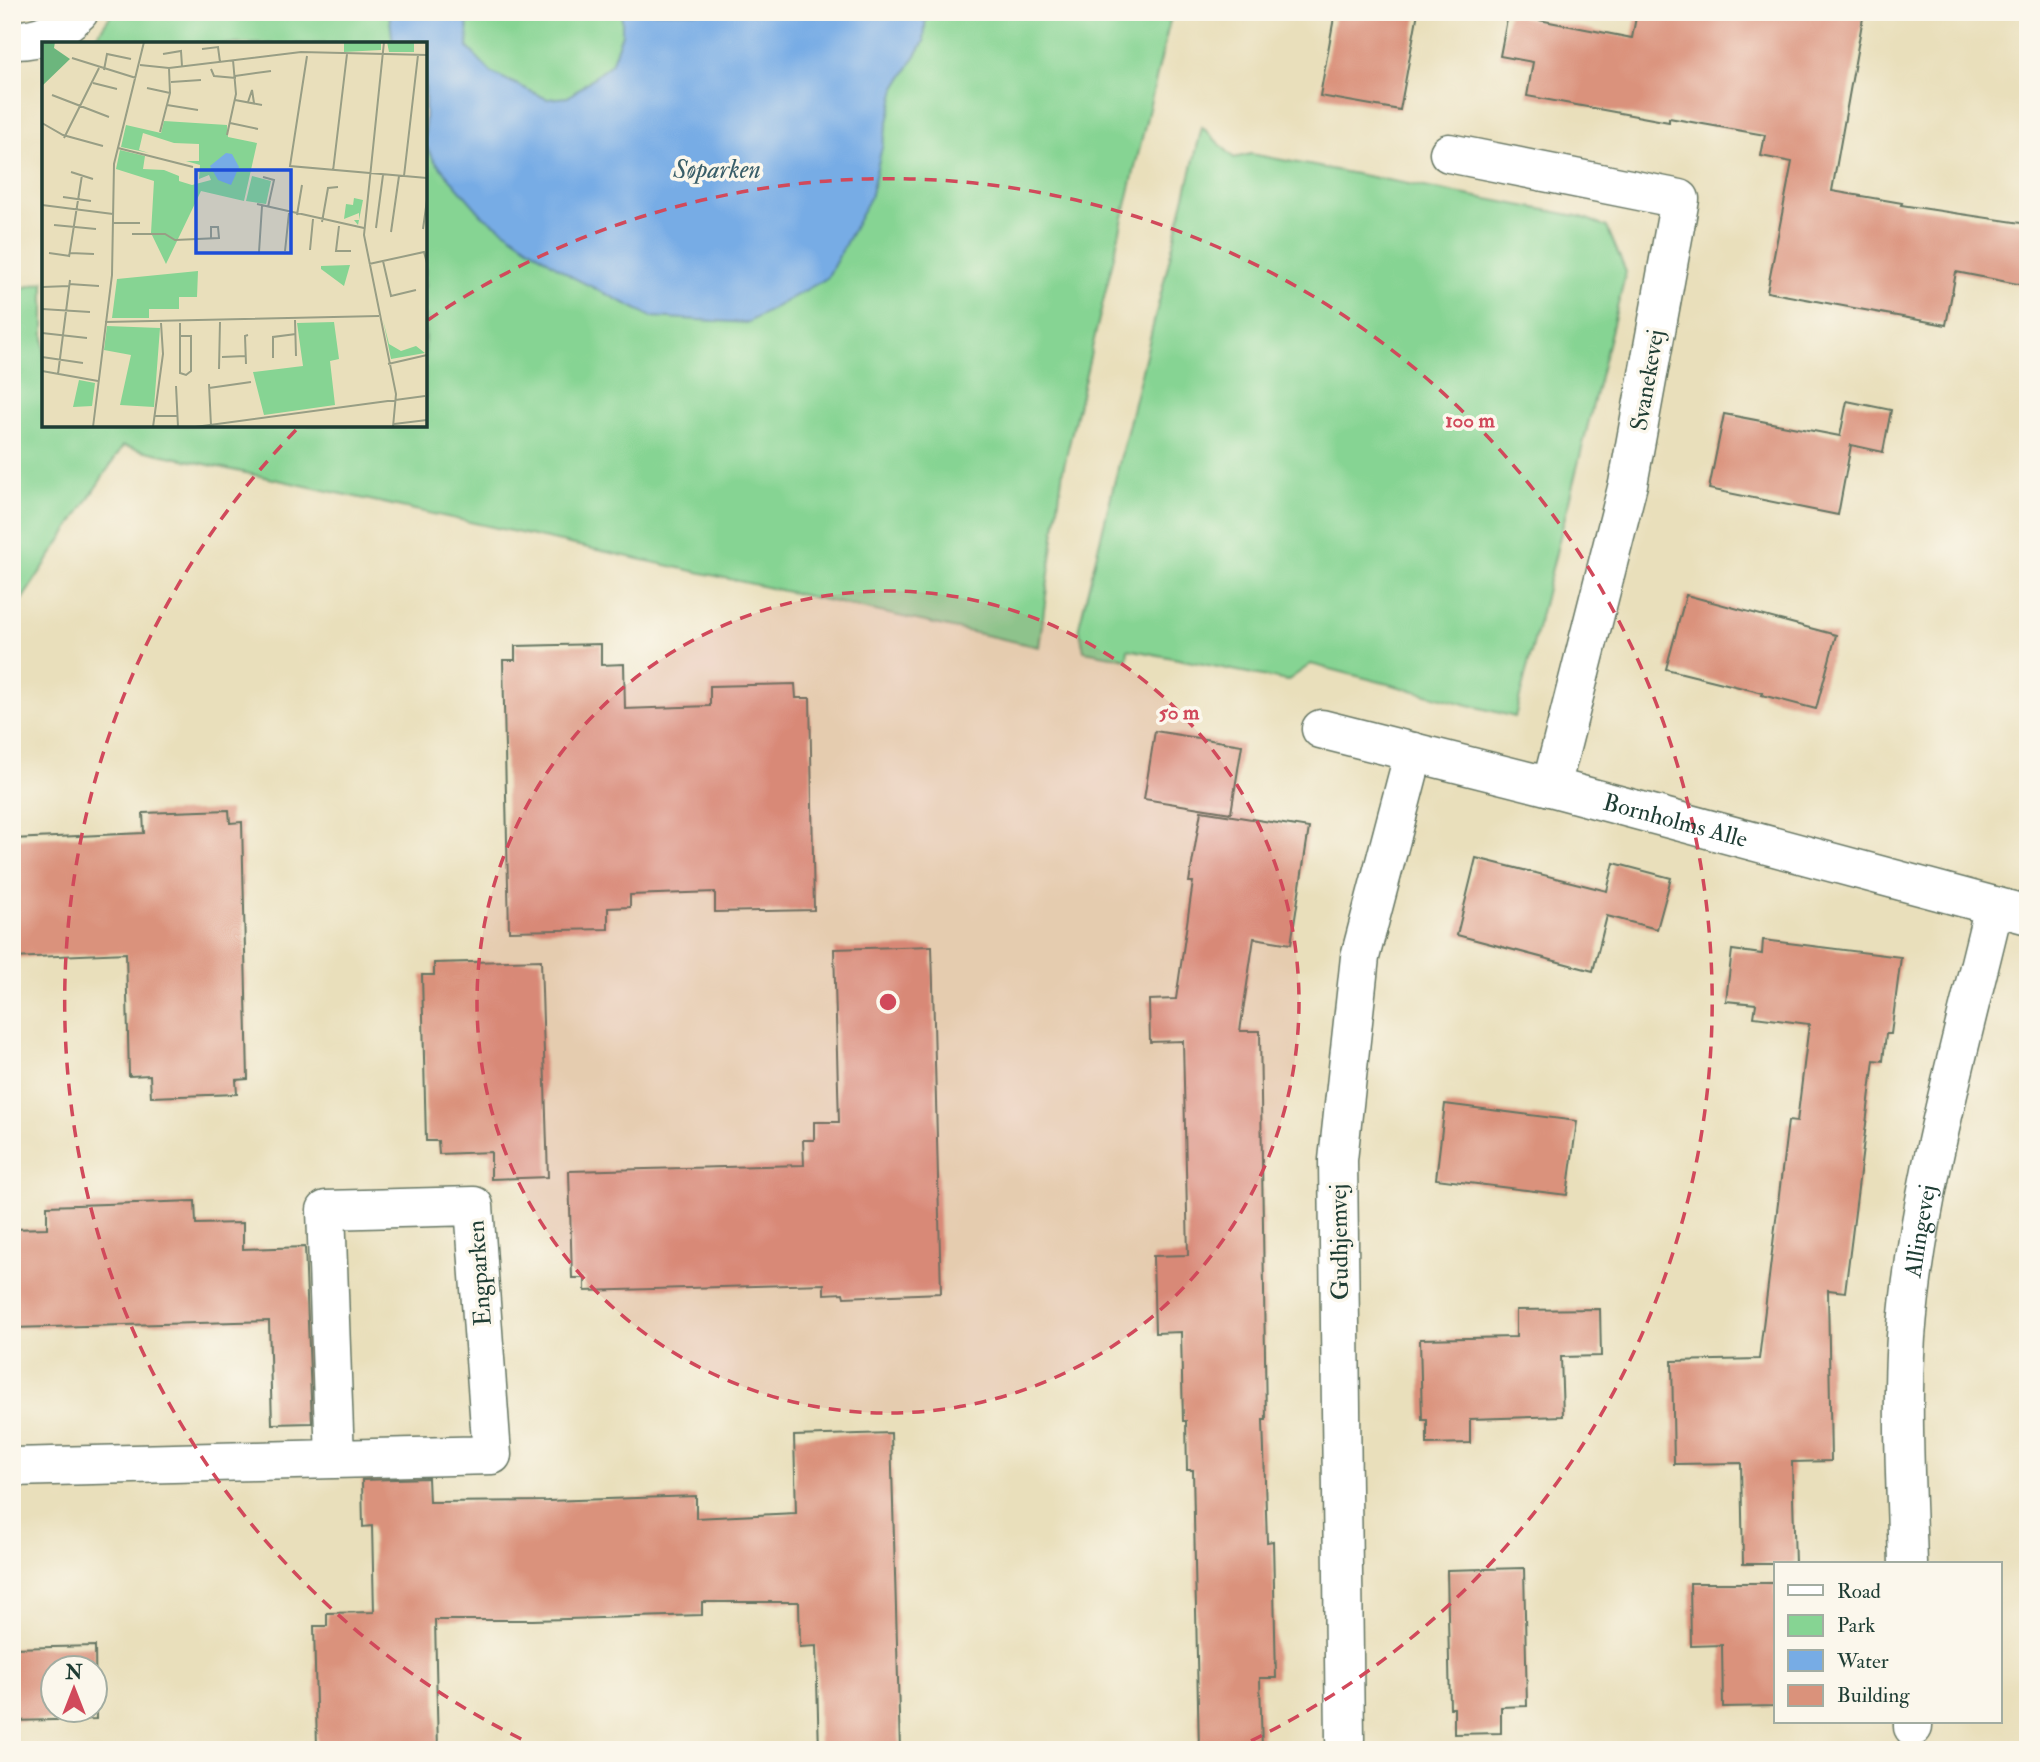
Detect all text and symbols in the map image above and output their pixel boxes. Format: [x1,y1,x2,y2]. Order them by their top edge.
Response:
inset map [42,42,427,427]
water label: Søparken [672,154,761,186]
street label: Svanekevej [1623,327,1672,433]
text: 100 m [1445,407,1496,434]
text: 50 m [1159,699,1200,726]
street label: Bornholms Alle [1600,787,1751,855]
centre of rings [876,990,900,1014]
street label: Allingevej [1897,1182,1944,1281]
street label: Gudhjemvej [1323,1184,1356,1300]
street label: Engparken [460,1219,499,1327]
legend [1774,1562,2002,1724]
text: Road [1837,1578,1882,1605]
text: Park [1837,1612,1875,1639]
text: Water [1836,1648,1889,1675]
north arrow [38,1654,108,1724]
text: N [64,1661,83,1685]
text: Building [1837,1682,1910,1709]

